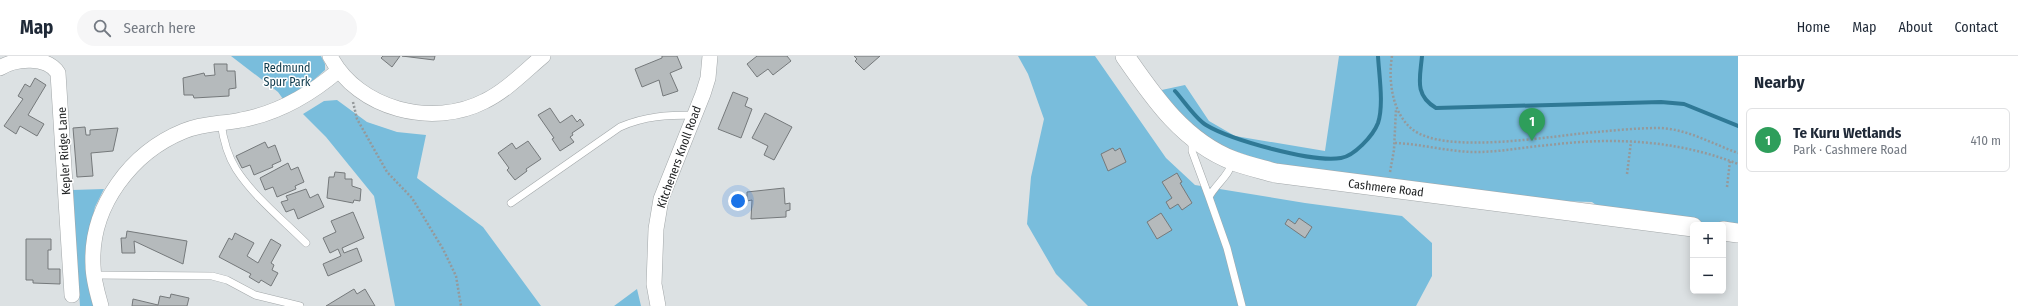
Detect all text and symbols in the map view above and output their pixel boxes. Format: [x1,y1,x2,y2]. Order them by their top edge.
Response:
search box [77,10,357,46]
text: Map [20,16,53,39]
icon: search [91,17,113,39]
text: Search here [123,19,196,37]
text: Home [1797,19,1830,36]
text: Map [1852,19,1876,36]
text: About [1898,19,1933,36]
text: Contact [1955,19,1998,36]
park label: Redmund Spur Park [264,61,311,89]
text: Nearby [1754,72,1805,93]
street label: Kitcheners Knoll Road [654,104,704,210]
street label: Kepler Ridge Lane [55,107,73,195]
pin: 1 [1519,108,1545,141]
text: Te Kuru Wetlands [1793,124,1901,142]
text: 1 [1765,133,1771,148]
text: 410 m [1971,133,2001,148]
text: Park · Cashmere Road [1793,142,1907,157]
street label: Cashmere Road [1347,176,1425,200]
your location [728,191,748,211]
map controls [1690,222,1726,294]
button: + [1690,222,1726,258]
button: − [1690,258,1726,294]

